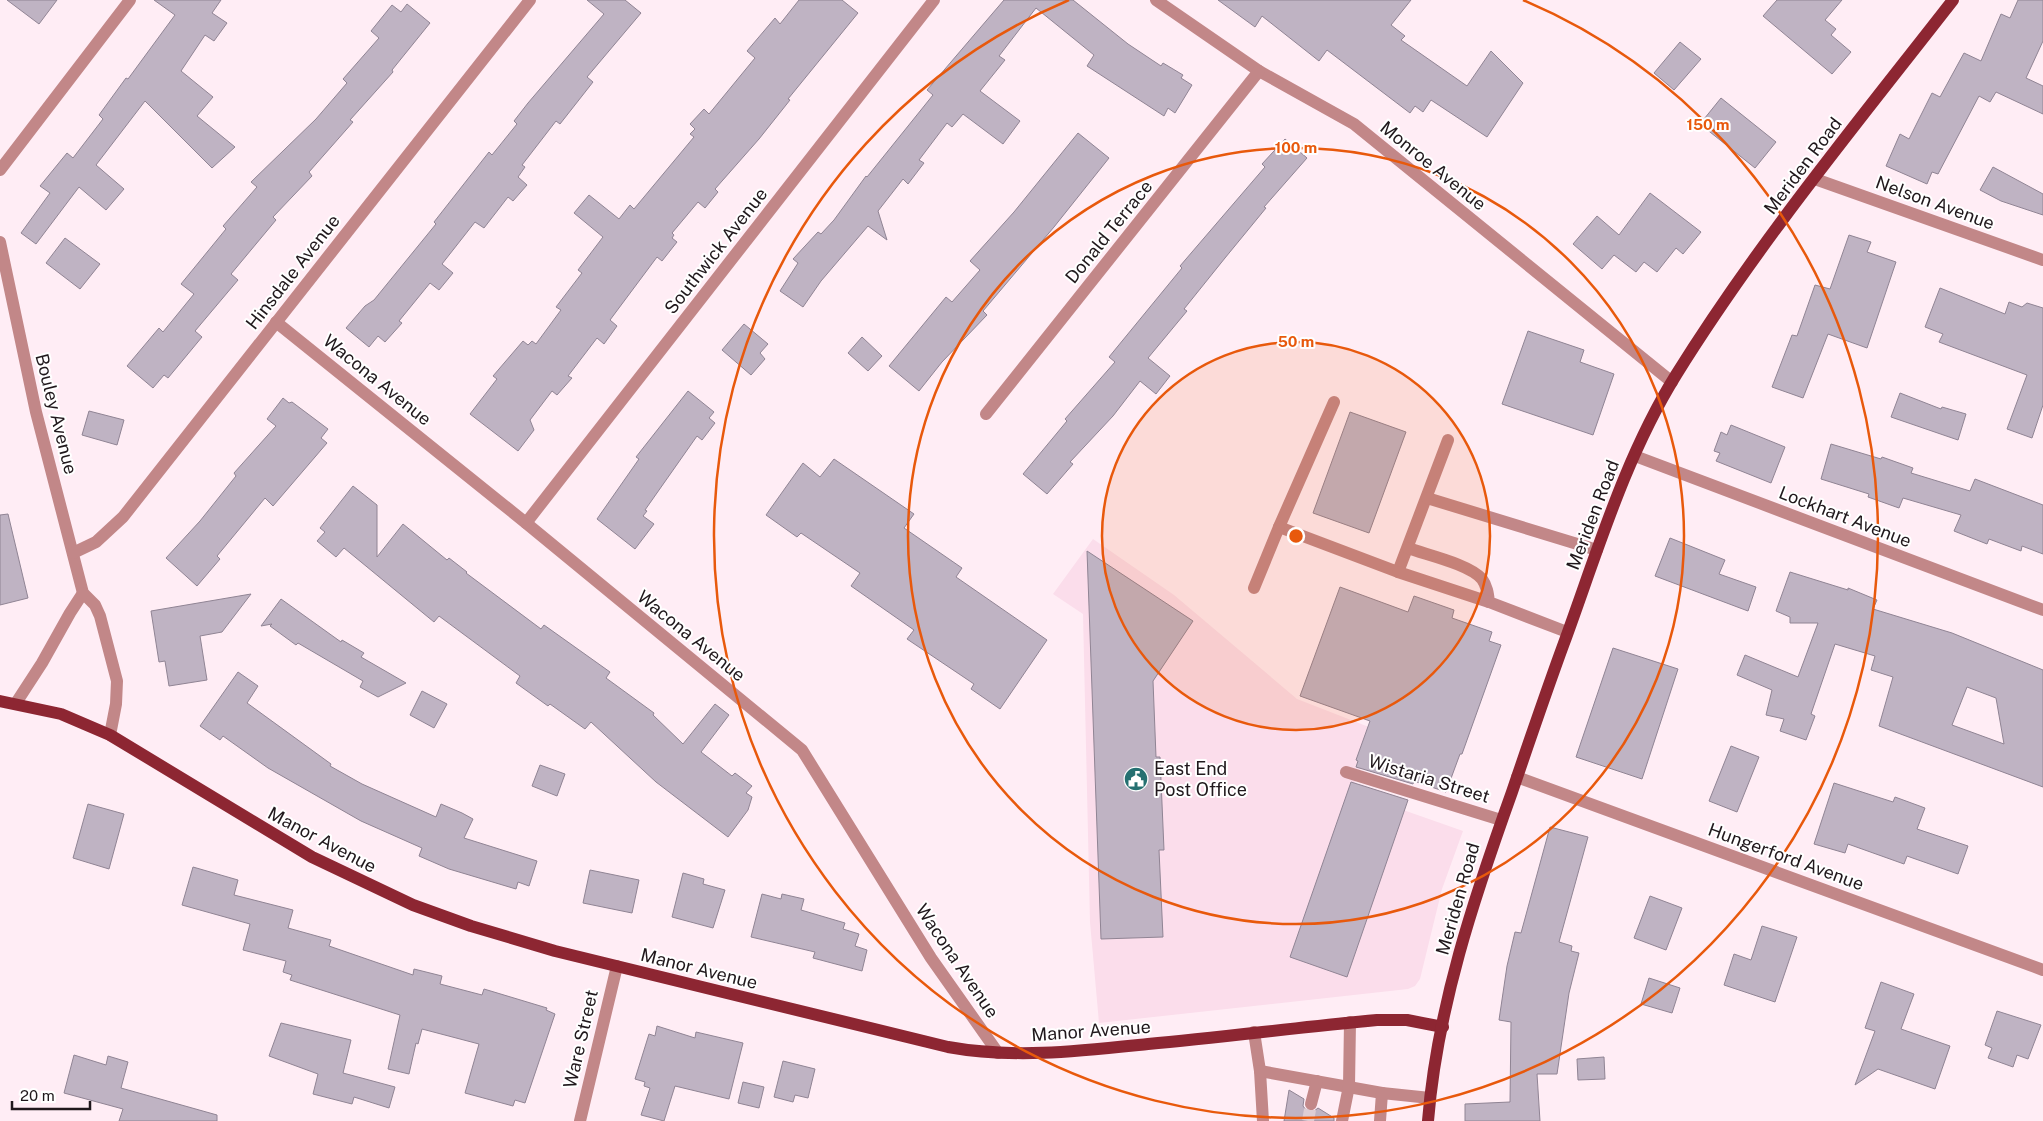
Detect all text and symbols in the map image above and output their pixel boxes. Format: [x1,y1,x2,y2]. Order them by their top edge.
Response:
street label: Meriden Road [1759,113,1846,218]
text: 150 m [1686,116,1730,133]
street label: Monroe Avenue [1376,117,1490,215]
text: 100 m [1275,139,1317,156]
street label: Nelson Avenue [1873,171,1997,234]
street label: Donald Terrace [1061,176,1157,287]
street label: Southwick Avenue [660,183,771,318]
street label: Hinsdale Avenue [241,210,344,333]
street label: Wacona Avenue [319,330,436,430]
text: 50 m [1278,333,1314,350]
street label: Bouley Avenue [31,351,82,476]
street label: Meriden Road [1562,457,1623,573]
street label: Lockhart Avenue [1776,482,1914,551]
centre of rings [1287,527,1305,545]
street label: Wacona Avenue [633,586,750,686]
street label: Wistaria Street [1366,750,1492,807]
place label: East End Post Office [1154,758,1247,800]
public building icon: East End Post Office [1123,766,1149,792]
street label: Manor Avenue [264,802,380,877]
street label: Hungerford Avenue [1705,819,1867,894]
street label: Meriden Road [1431,840,1484,957]
street label: Wacona Avenue [912,900,1003,1022]
street label: Manor Avenue [639,944,760,993]
street label: Ware Street [559,988,602,1090]
street label: Manor Avenue [1031,1016,1151,1045]
scale bar [12,1078,90,1110]
text: 20 m [20,1087,55,1104]

